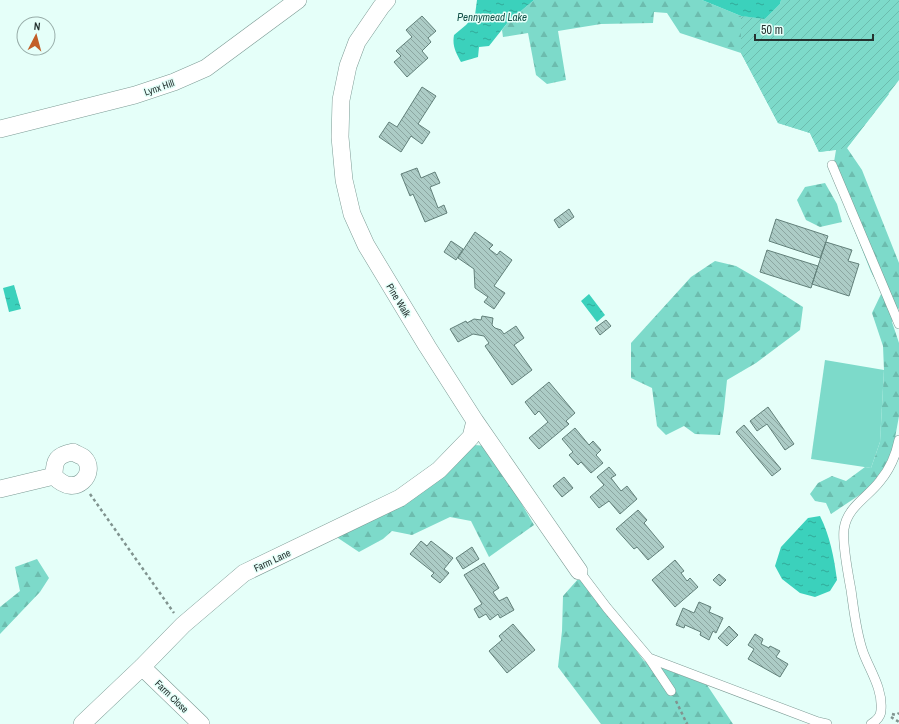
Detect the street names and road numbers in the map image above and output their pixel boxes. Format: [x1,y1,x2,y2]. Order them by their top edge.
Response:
street label: Lynx Hill [142,76,176,99]
street label: Pine Walk [383,281,414,320]
street label: Farm Lane [252,546,293,575]
street label: Farm Close [152,677,192,716]

